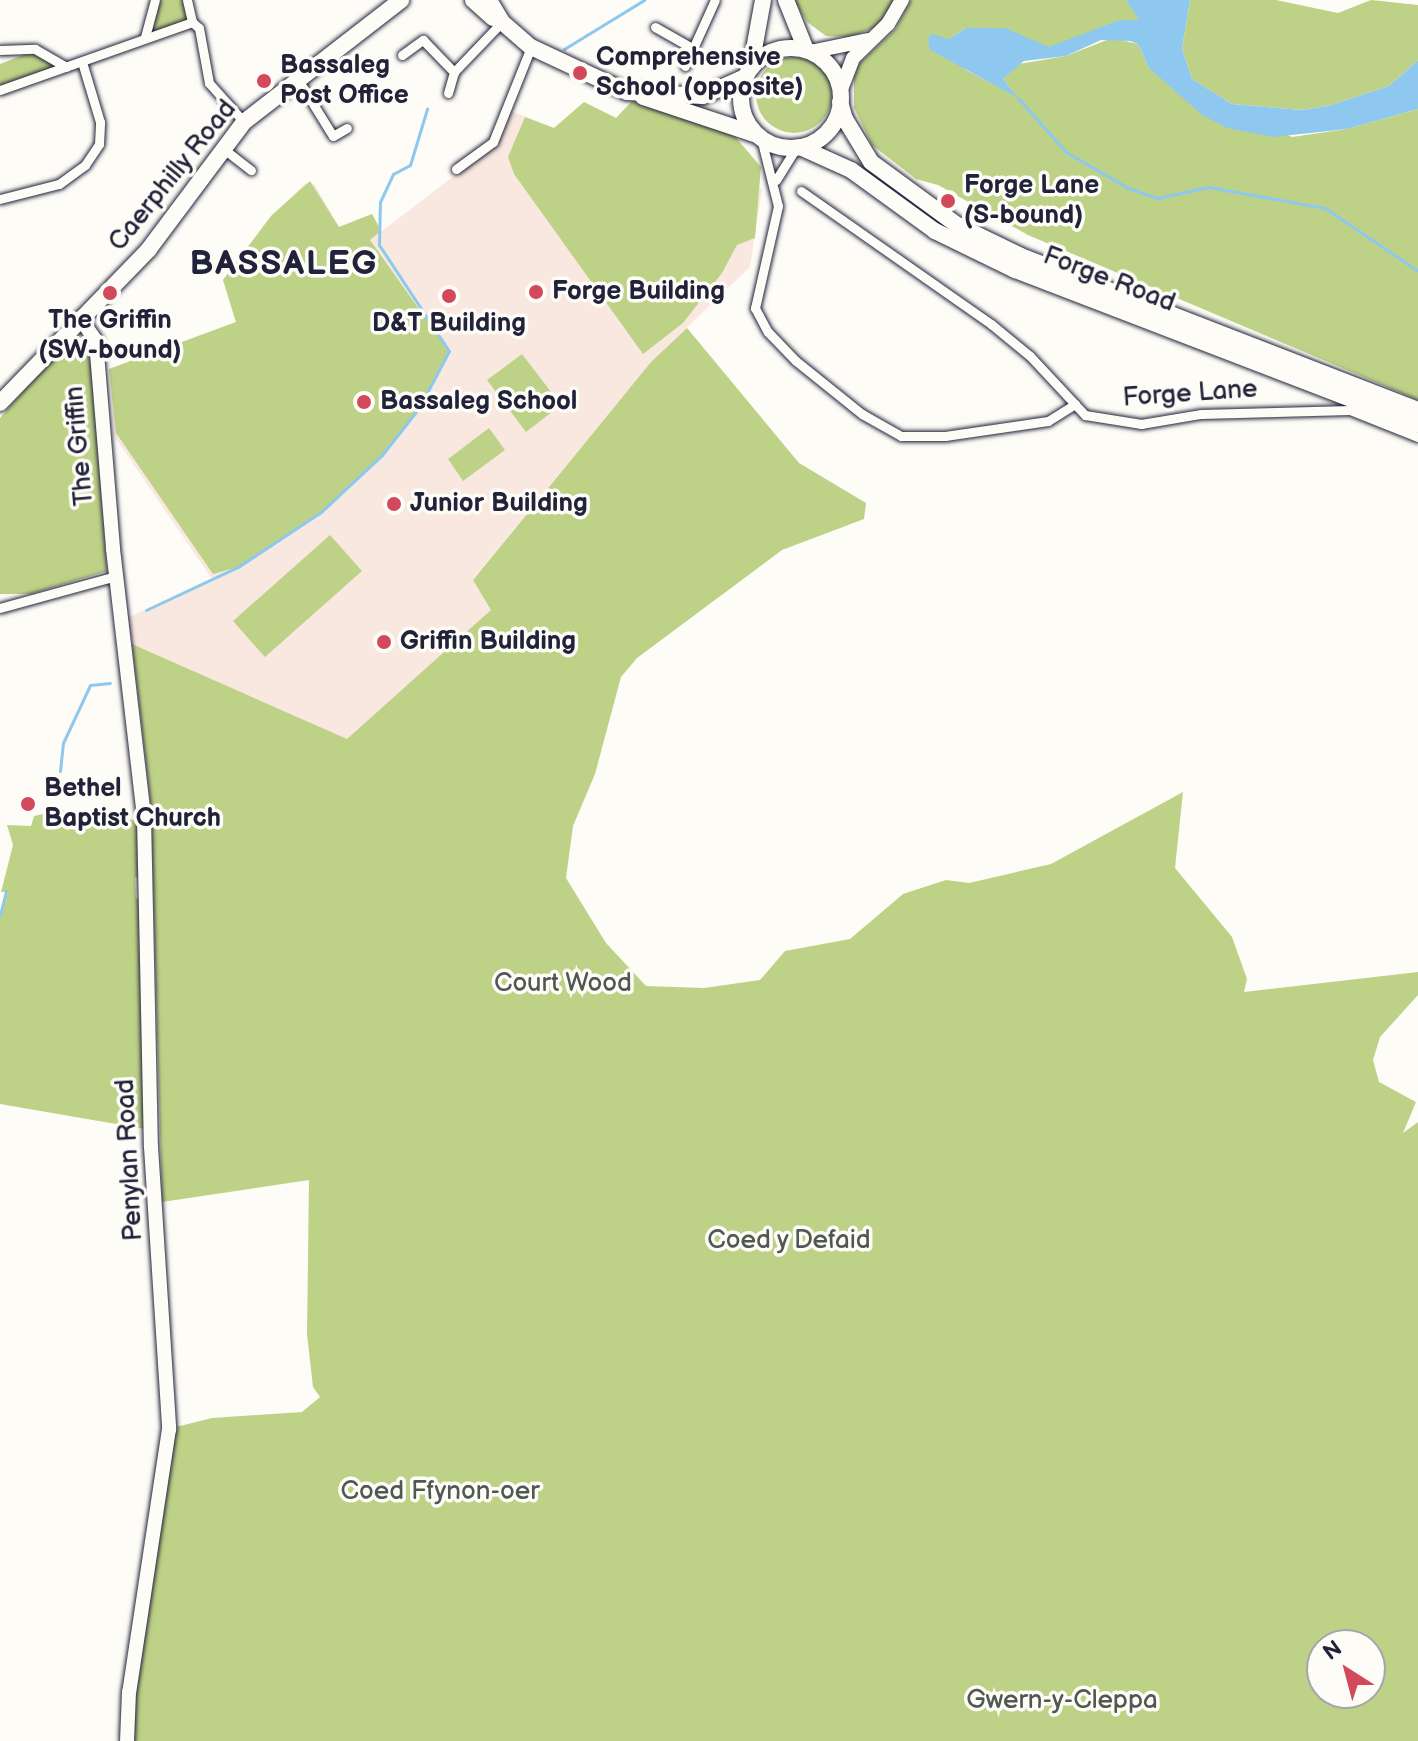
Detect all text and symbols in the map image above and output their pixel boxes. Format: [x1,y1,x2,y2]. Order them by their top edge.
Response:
place label: Comprehensive School (opposite) [596,42,804,104]
place label: Bassaleg Post Office [280,50,409,112]
marker: Comprehensive School (opposite) [571,64,589,82]
marker: Bassaleg Post Office [255,72,273,90]
street label: Caerphilly Road [102,94,244,258]
place label: Forge Lane (S-bound) [964,170,1099,232]
marker: Forge Lane (S-bound) [939,192,957,210]
street label: Forge Road [1039,241,1179,319]
district label: BASSALEG [189,244,379,284]
place label: Forge Building [552,276,725,308]
marker: Forge Building [527,283,545,301]
marker: The Griffin (SW-bound) [101,284,119,302]
marker: D&T Building [440,287,458,305]
place label: The Griffin (SW-bound) [38,305,182,366]
place label: D&T Building [372,308,526,340]
street label: Forge Lane [1122,374,1258,414]
street label: The Griffin [59,385,101,507]
place label: Bassaleg School [380,386,577,418]
marker: Bassaleg School [355,393,373,411]
place label: Junior Building [410,488,588,520]
marker: Junior Building [385,495,403,513]
place label: Griffin Building [400,626,576,658]
marker: Griffin Building [375,633,393,651]
place label: Bethel Baptist Church [44,773,221,834]
marker: Bethel Baptist Church [19,795,37,813]
park label: Court Wood [494,968,632,1000]
street label: Penylan Road [110,1078,150,1242]
park label: Coed y Defaid [706,1225,872,1257]
park label: Coed Ffynon-oer [340,1476,540,1508]
north arrow [1306,1629,1386,1709]
text: N [1318,1635,1347,1667]
park label: Gwern-y-Cleppa [966,1685,1158,1717]

